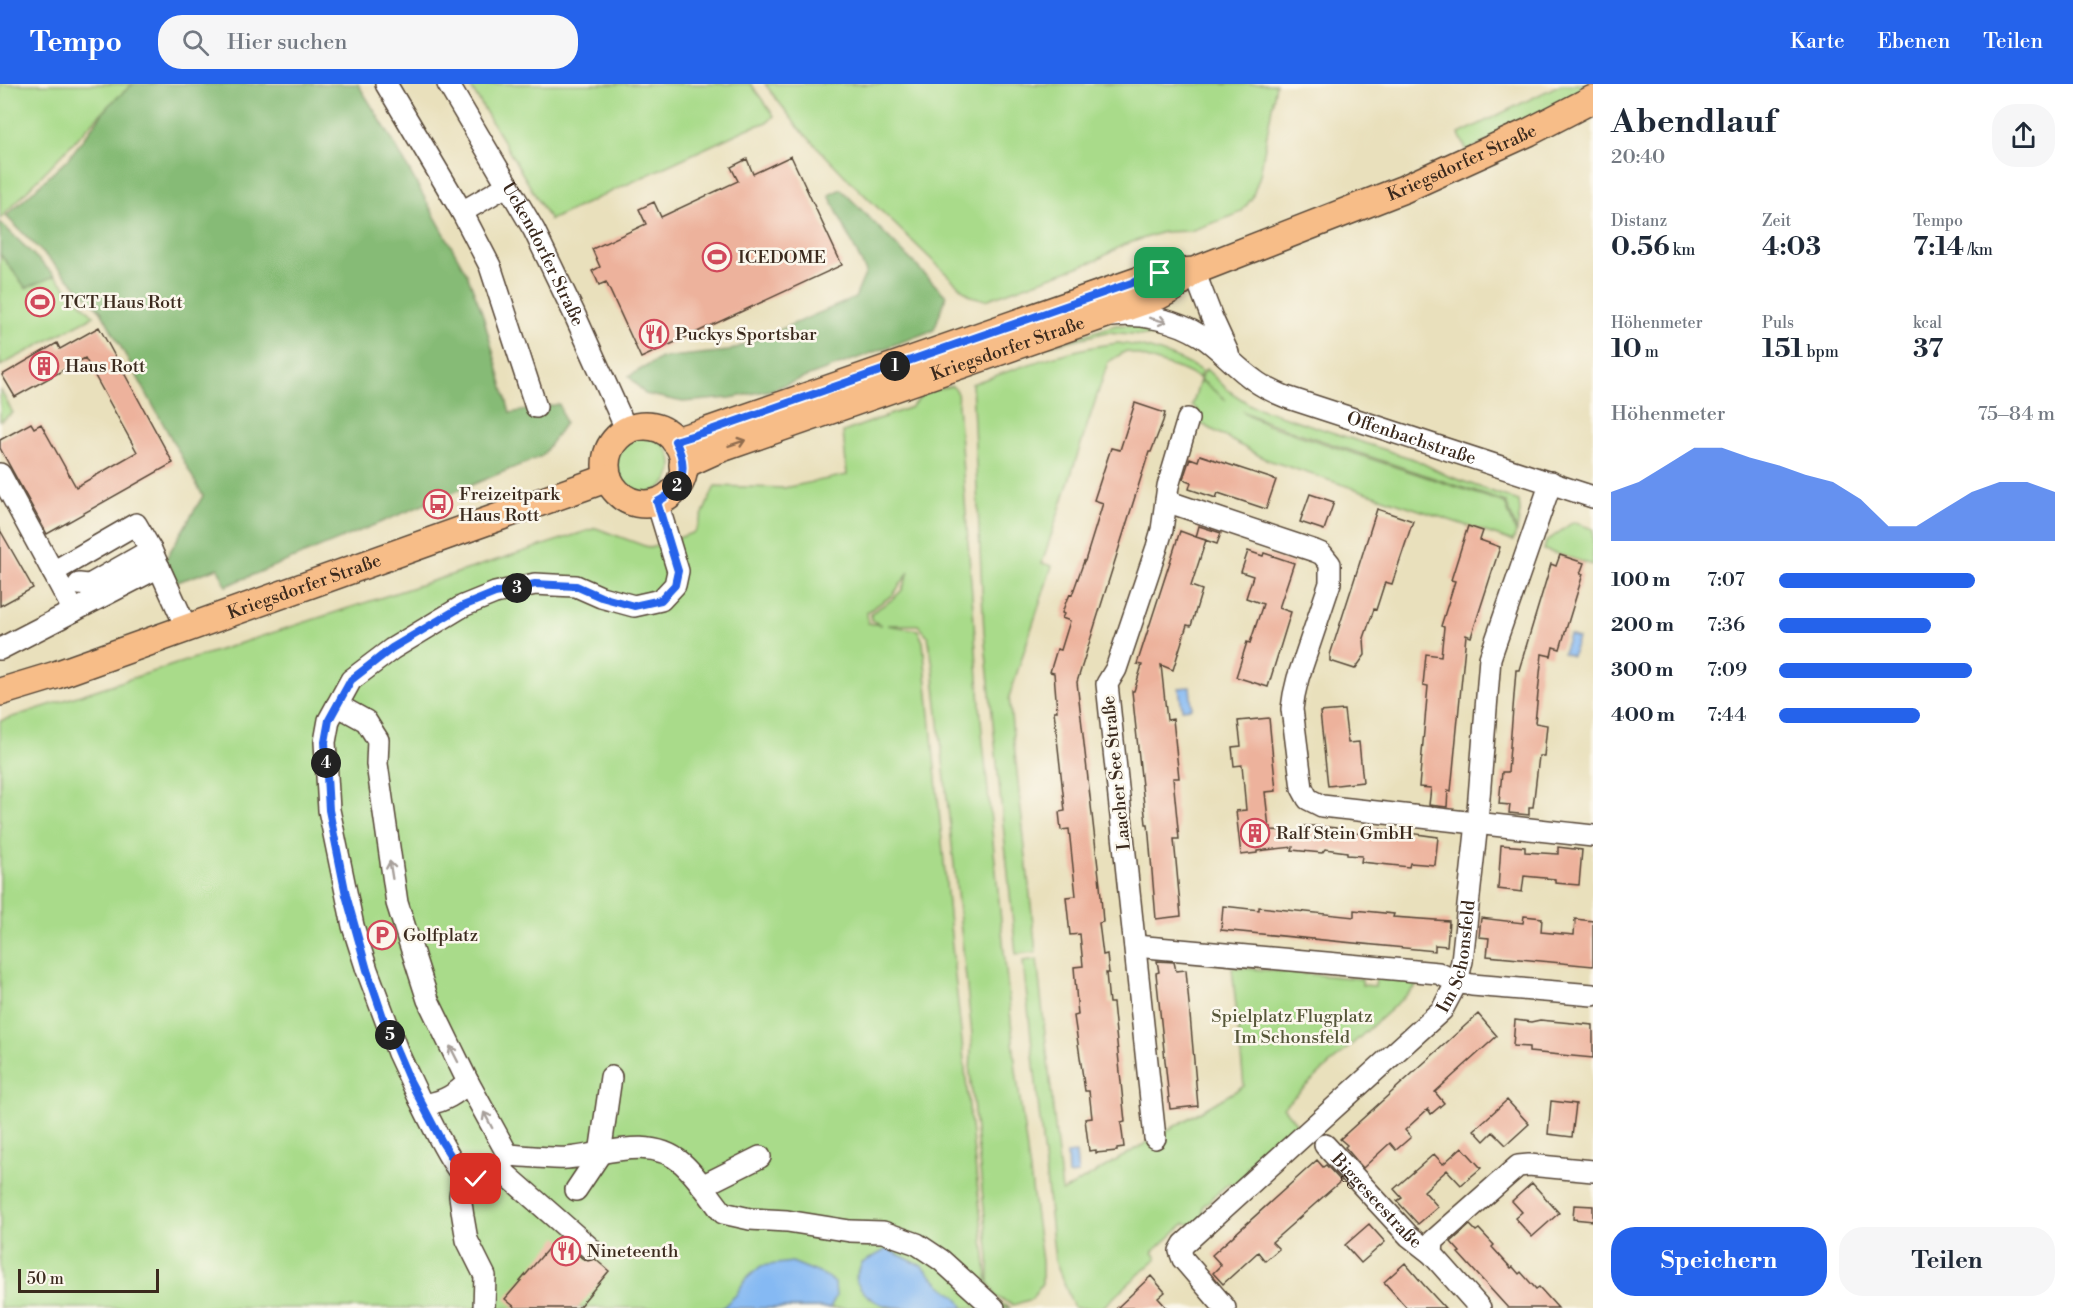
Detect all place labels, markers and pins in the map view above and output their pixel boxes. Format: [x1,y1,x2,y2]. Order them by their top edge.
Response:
sports icon: ICEDOME [701,241,733,273]
place label: ICEDOME [738,246,826,269]
pin [1134,247,1185,298]
sports icon: TCT Haus Rott [24,286,56,318]
place label: TCT Haus Rott [61,291,183,314]
restaurant icon: Puckys Sportsbar [638,318,670,350]
place label: Puckys Sportsbar [675,323,817,346]
building icon: Haus Rott [28,350,60,382]
pin: 1 [880,351,910,381]
place label: Haus Rott [65,355,146,378]
pin: 2 [662,471,692,501]
place label: Freizeitpark Haus Rott [459,483,561,527]
bus stop icon: Freizeitpark Haus Rott [422,488,454,520]
pin: 3 [502,573,532,603]
pin: 4 [311,748,341,778]
building icon: Ralf Stein GmbH [1239,817,1271,849]
place label: Ralf Stein GmbH [1276,822,1414,845]
parking icon: Golfplatz [366,919,398,951]
place label: Golfplatz [403,924,478,947]
pin: 5 [375,1020,405,1050]
pin [450,1153,501,1204]
restaurant icon: Nineteenth [550,1235,582,1267]
place label: Nineteenth [587,1240,679,1263]

